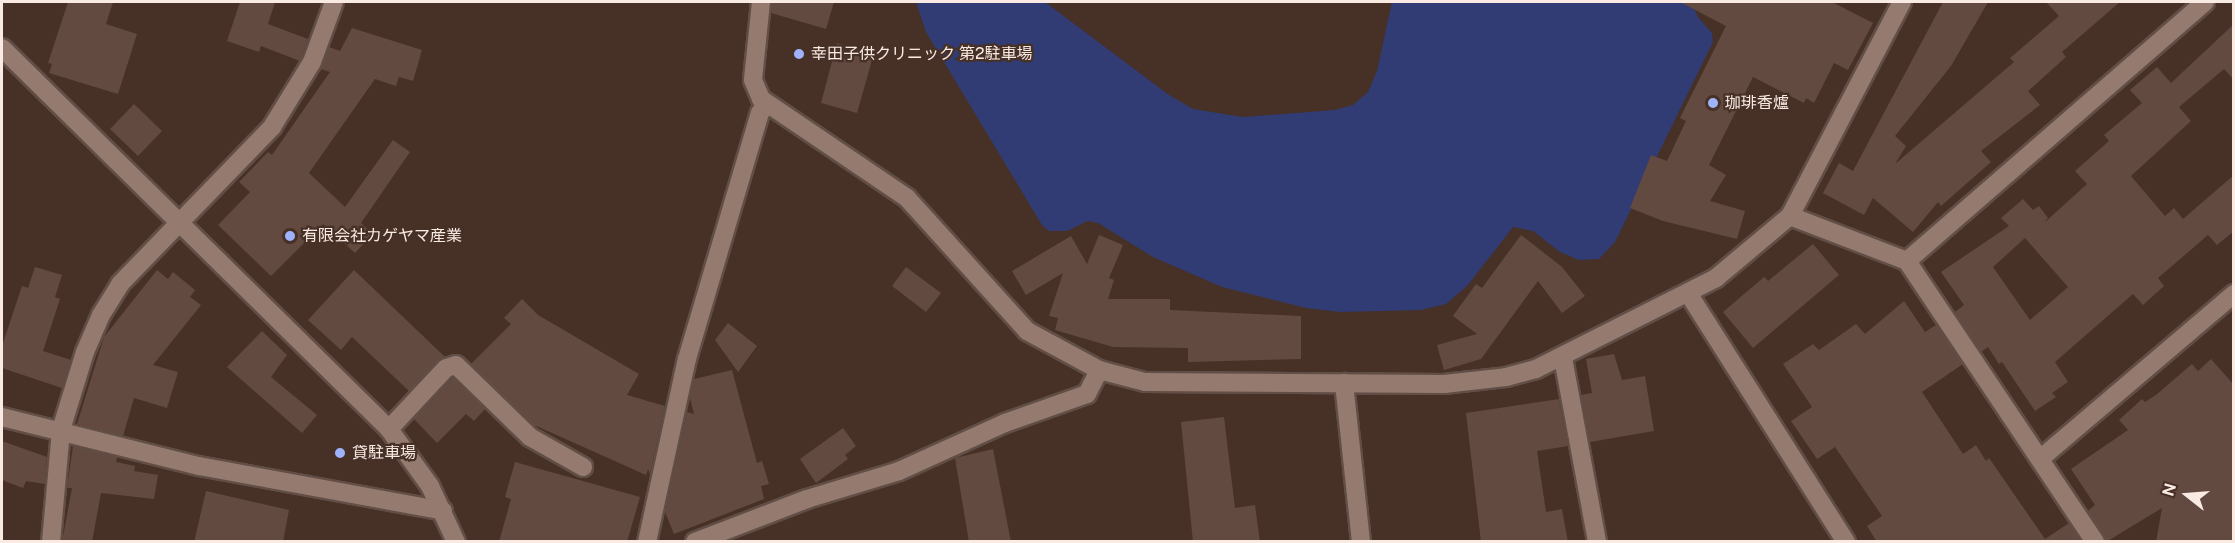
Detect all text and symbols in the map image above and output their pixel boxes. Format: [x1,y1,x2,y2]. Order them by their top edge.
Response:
place label: 幸田子供クリニック 第2駐車場 [811,44,1032,64]
marker: 幸田子供クリニック 第2駐車場 [792,47,806,61]
place label: 珈琲香爐 [1725,93,1789,113]
marker: 珈琲香爐 [1706,96,1720,110]
place label: 有限会社カゲヤマ産業 [302,226,462,246]
marker: 有限会社カゲヤマ産業 [283,229,297,243]
place label: 貸駐車場 [352,443,416,463]
marker: 貸駐車場 [333,446,347,460]
north arrow [2157,465,2217,525]
text: N [2158,481,2180,498]

